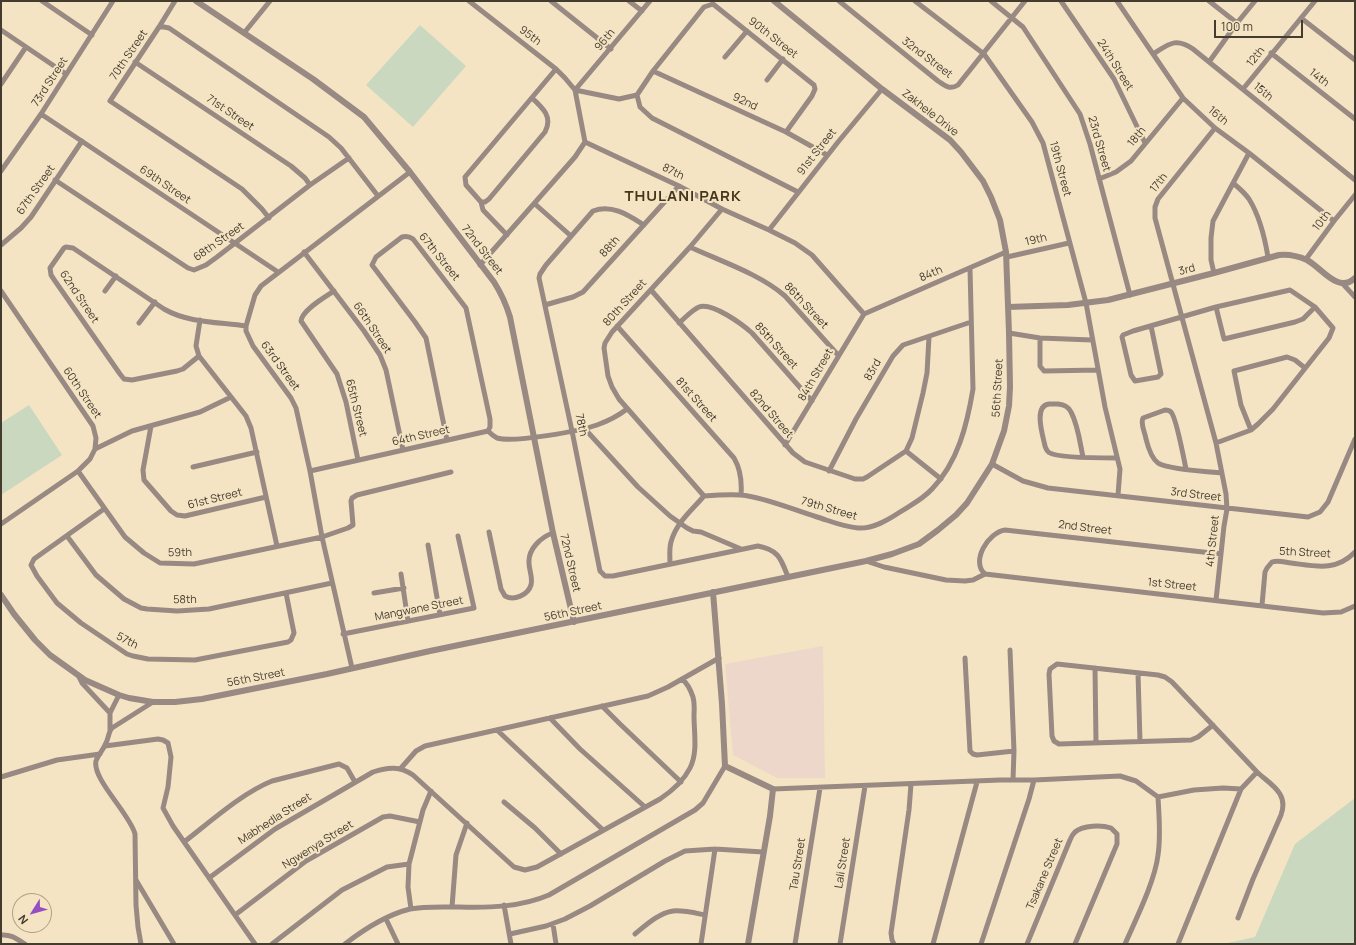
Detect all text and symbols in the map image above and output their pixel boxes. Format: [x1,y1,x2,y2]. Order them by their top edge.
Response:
scale bar [1216,12,1305,38]
street label: 90th Street [746,15,800,61]
text: 100 m [1221,18,1253,35]
street label: 95th [516,23,544,49]
street label: 96th [592,26,618,54]
street label: 70th Street [107,27,151,83]
street label: 32nd Street [899,35,955,81]
street label: 24th Street [1094,37,1136,93]
street label: 12th [1244,44,1268,70]
street label: 73rd Street [29,55,71,109]
street label: 14th [1306,66,1332,90]
street label: 15th [1250,80,1276,104]
street label: Zakhele Drive [899,87,961,139]
street label: 92nd [730,91,760,113]
street label: 71st Street [204,92,256,134]
street label: 16th [1205,104,1231,128]
street label: 23rd Street [1085,115,1113,173]
street label: 18th [1125,124,1149,150]
street label: 91st Street [795,126,839,178]
street label: 19th Street [1046,140,1074,198]
street label: 87th [660,161,686,183]
street label: 67th Street [14,163,58,217]
street label: 69th Street [137,163,193,207]
street label: 17th [1147,171,1171,195]
district label: THULANI PARK [624,188,742,206]
street label: 10th [1310,208,1334,234]
street label: 68th Street [191,220,247,264]
street label: 72nd Street [459,223,505,277]
street label: 67th Street [416,230,462,284]
street label: 19th [1024,231,1048,249]
street label: 88th [597,234,623,260]
street label: 3rd [1177,261,1197,279]
street label: 84th [917,263,945,285]
street label: 62nd Street [57,268,101,326]
street label: 80th Street [601,277,649,329]
street label: 86th Street [781,280,831,332]
street label: 66th Street [350,300,394,356]
street label: 85th Street [752,320,800,372]
street label: 63rd Street [258,339,302,393]
street label: 84th Street [796,346,836,404]
street label: 83rd [862,357,884,383]
street label: 56th Street [990,358,1006,418]
street label: 60th Street [60,365,104,421]
street label: 81st Street [673,375,719,425]
street label: 65th Street [343,378,369,438]
street label: 82nd Street [746,387,796,441]
street label: 78th [572,412,590,438]
street label: 64th Street [391,423,451,449]
street label: 3rd Street [1170,485,1222,505]
street label: 61st Street [186,486,244,512]
street label: 79th Street [799,495,859,523]
street label: 4th Street [1204,514,1222,568]
street label: 2nd Street [1058,518,1112,538]
street label: 72nd Street [557,533,583,593]
street label: 5th Street [1279,545,1331,561]
street label: 59th [168,546,192,560]
street label: 1st Street [1147,576,1197,594]
street label: 58th [173,593,197,607]
street label: Mangwane Street [374,594,464,624]
street label: 56th Street [543,599,603,625]
street label: 57th [114,630,140,652]
street label: 56th Street [226,666,286,690]
street label: Mabhedla Street [236,790,314,848]
street label: Ngwenya Street [280,818,356,872]
street label: Tsakane Street [1024,836,1066,912]
street label: Tau Street [787,837,809,891]
street label: Lali Street [832,837,854,889]
north arrow [12,893,52,933]
text: N [14,912,31,928]

